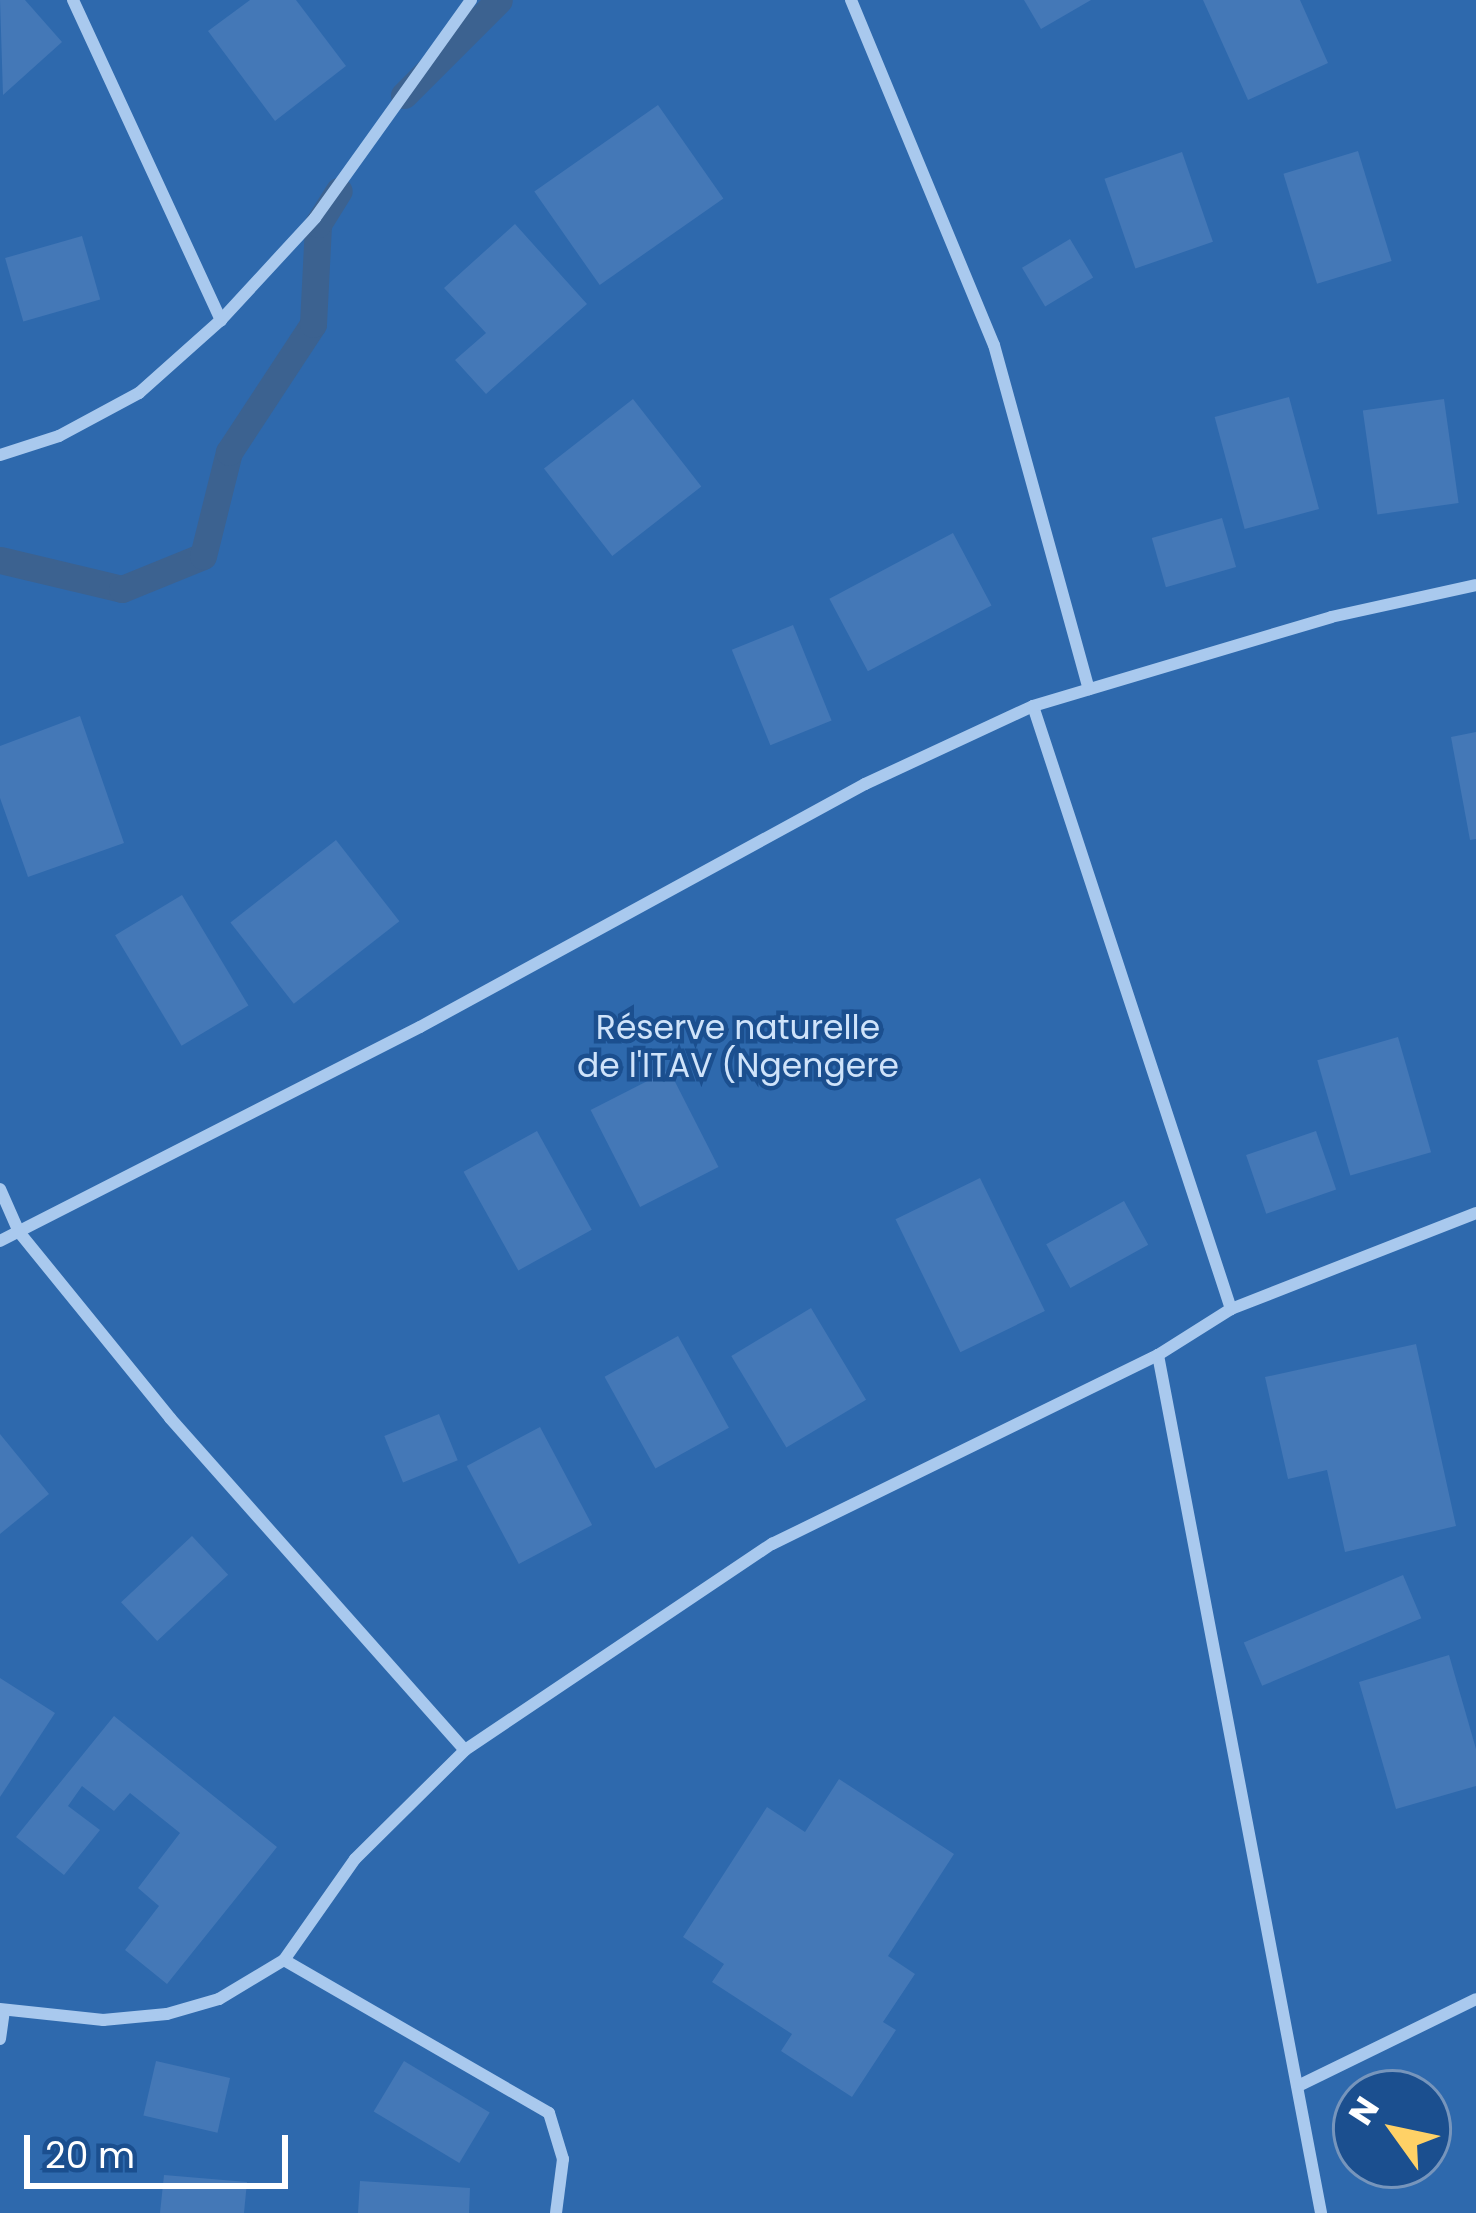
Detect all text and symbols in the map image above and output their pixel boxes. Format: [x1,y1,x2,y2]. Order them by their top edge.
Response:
park label: Réserve naturelle de l'ITAV (Ngengere [577,1008,899,1086]
north arrow [1332,2069,1452,2189]
text: N [1337,2088,1390,2134]
scale bar [30,2111,294,2185]
text: 20 m [45,2130,135,2181]

